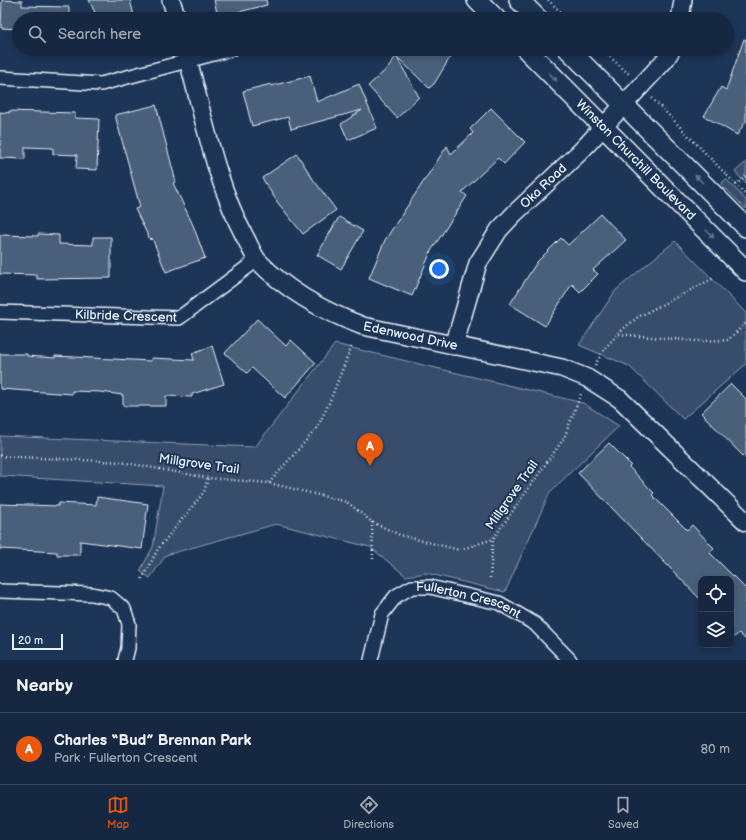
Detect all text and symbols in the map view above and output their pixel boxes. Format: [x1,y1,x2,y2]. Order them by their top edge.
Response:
search box [12,12,734,56]
icon: search [26,23,48,45]
text: Search here [58,25,141,44]
one-way arrow [548,72,558,82]
street label: Winston Churchill Boulevard [572,96,699,224]
street label: Oka Road [517,160,570,212]
one-way arrow [694,174,704,184]
one-way arrow [705,229,715,239]
your location [429,259,449,279]
street label: Kilbride Crescent [75,307,177,326]
street label: Edenwood Drive [362,318,459,354]
pin: A [357,433,383,466]
street label: Millgrove Trail [158,450,240,478]
street label: Millgrove Trail [482,457,542,533]
map controls [698,576,734,648]
button: locate [698,576,734,612]
street label: Fullerton Crescent [416,579,524,622]
button: layers [698,612,734,648]
scale bar [12,632,63,651]
text: 20 m [18,634,43,647]
text: Nearby [16,676,73,696]
text: Charles “Bud” Brennan Park [54,731,251,750]
text: A [25,741,33,757]
text: 80 m [701,741,730,757]
text: Park · Fullerton Crescent [54,750,197,766]
tab: Map [107,794,129,831]
tab: Directions [343,794,394,831]
tab: Saved [608,794,639,831]

